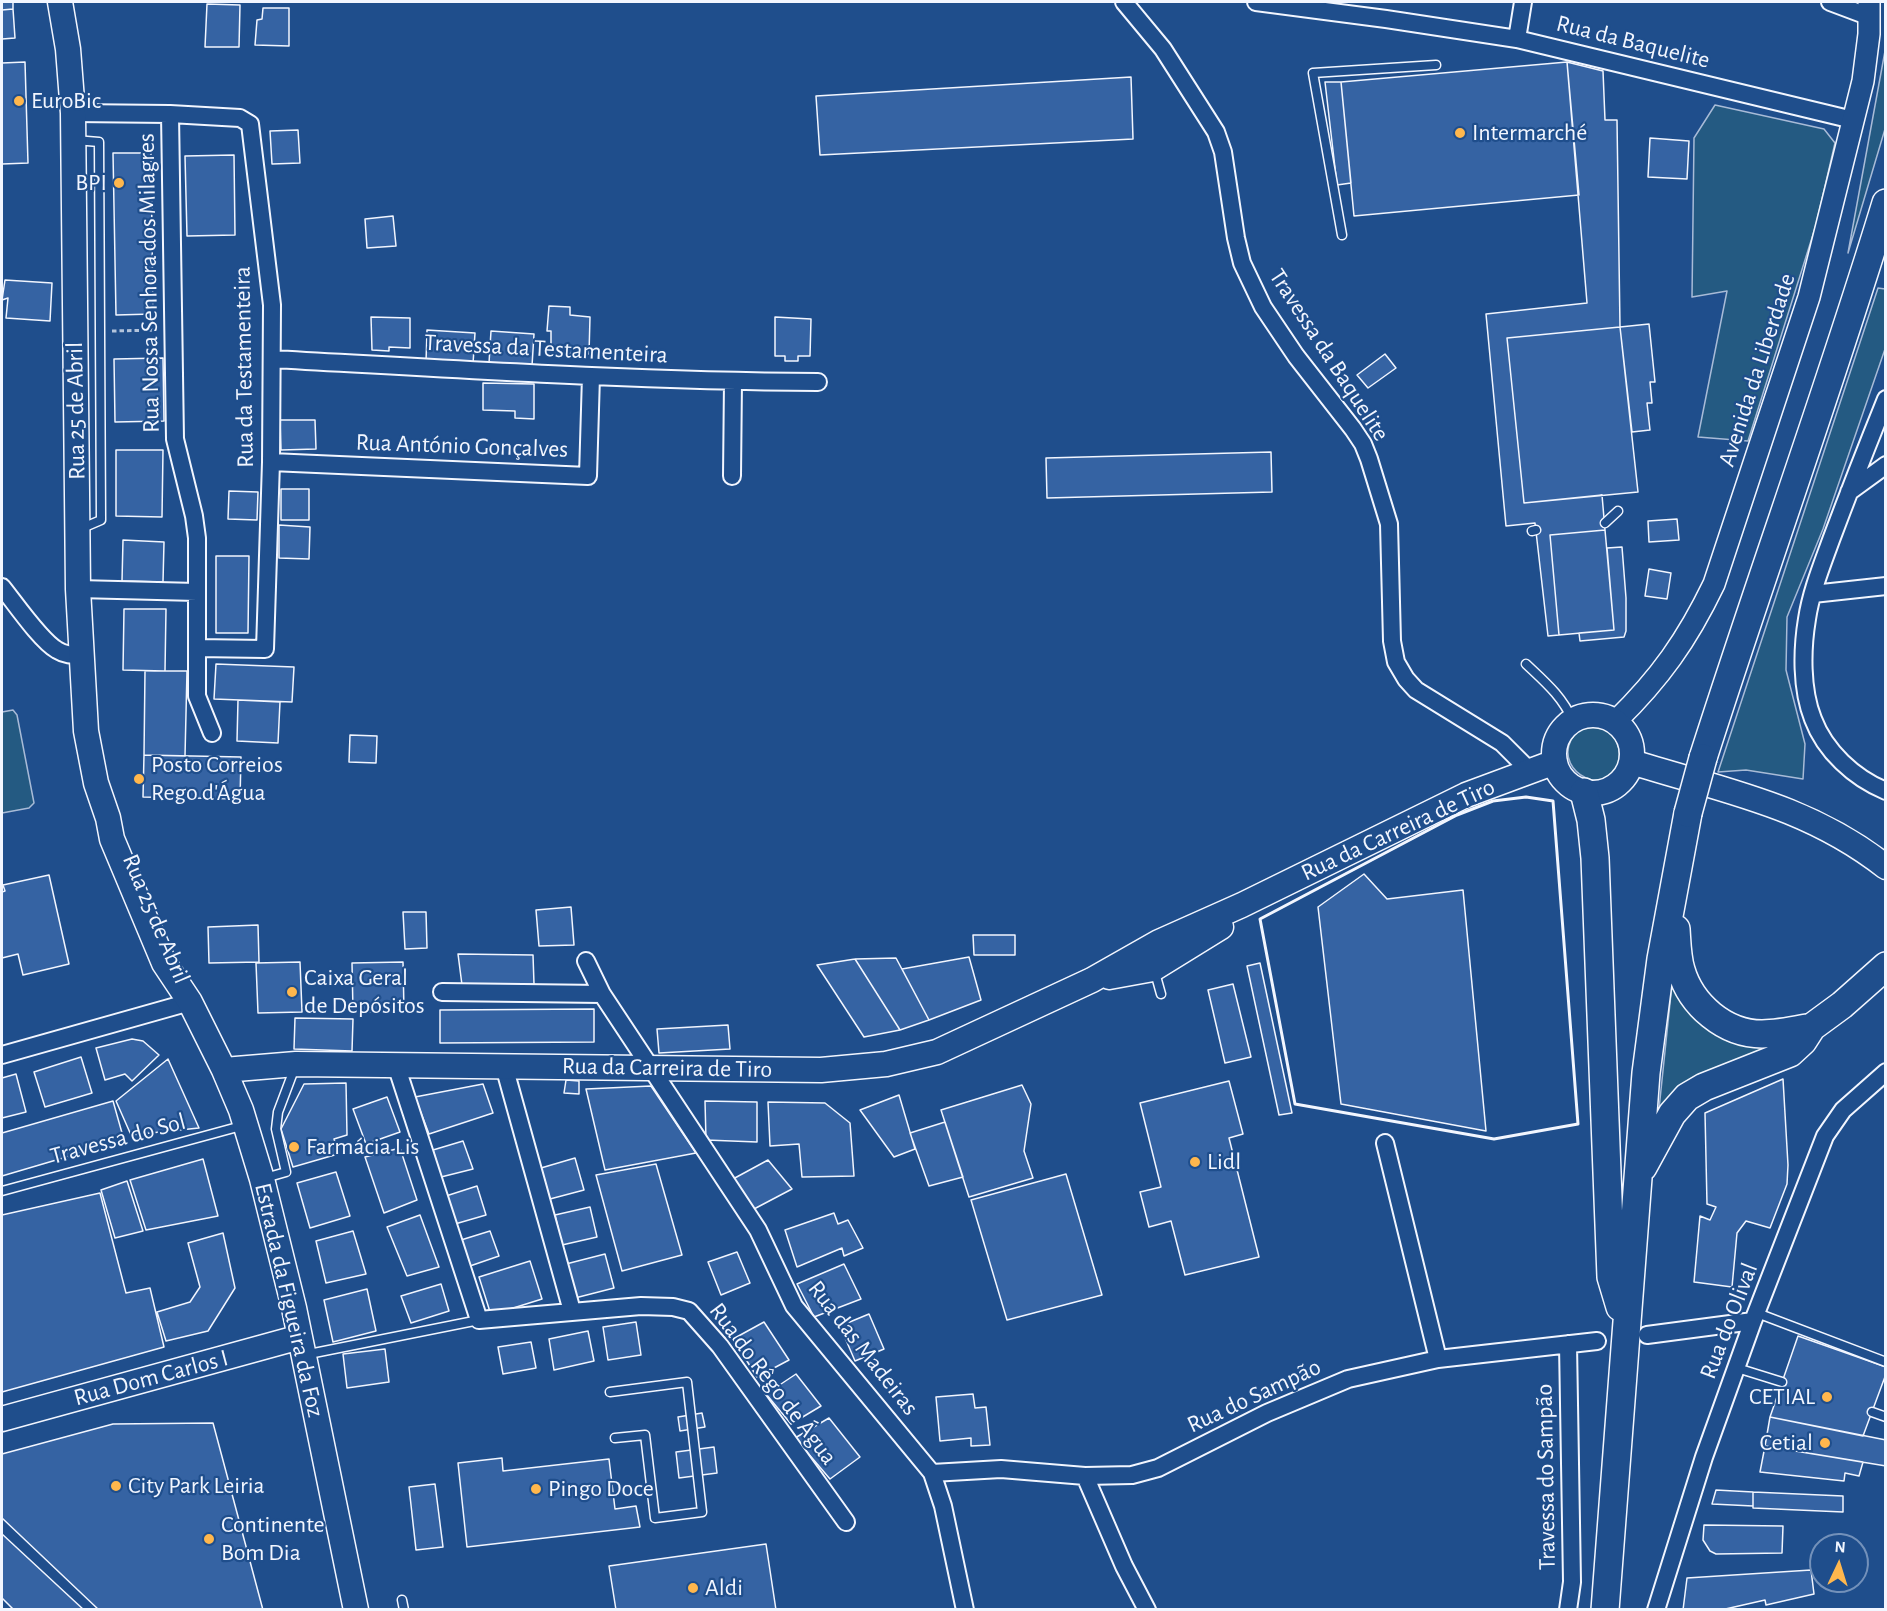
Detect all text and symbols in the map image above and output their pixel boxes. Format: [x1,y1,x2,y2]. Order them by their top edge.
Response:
street label: Rua da Baquelite [1553,9,1713,75]
place label: EuroBic [31,87,101,115]
marker: EuroBic [12,94,26,108]
place label: Intermarché [1472,119,1587,147]
marker: Intermarché [1453,126,1467,140]
street label: Rua Nossa Senhora dos Milagres [132,133,166,433]
place label: BPI [75,169,107,197]
marker: BPI [112,176,126,190]
street label: Travessa da Baquelite [1263,264,1395,446]
street label: Rua da Testamenteira [228,266,260,468]
street label: Avenida da Liberdade [1712,270,1802,470]
street label: Travessa da Testamenteira [424,328,668,370]
street label: Rua 25 de Abril [60,342,92,480]
street label: Rua António Gonçalves [355,428,569,464]
place label: Posto Correios Rego d'Água [151,751,283,807]
marker: Posto Correios Rego d'Água [132,772,146,786]
street label: Rua da Carreira de Tiro [1297,772,1499,888]
street label: Rua 25 de Abril [116,850,196,988]
place label: Caixa Geral de Depósitos [304,964,425,1020]
marker: Caixa Geral de Depósitos [285,985,299,999]
street label: Rua da Carreira de Tiro [562,1052,772,1084]
street label: Travessa do Sol [47,1107,189,1171]
place label: Farmácia Lis [306,1133,419,1161]
marker: Farmácia Lis [287,1140,301,1154]
place label: Lidl [1207,1148,1241,1176]
marker: Lidl [1188,1155,1202,1169]
street label: Estrada da Figueira da Foz [248,1180,330,1420]
street label: Rua do Olival [1694,1259,1764,1383]
street label: Rua das Madeiras [801,1275,925,1421]
street label: Rua do Rêgo de Água [703,1297,843,1471]
street label: Rua Dom Carlos I [71,1344,231,1412]
street label: Rua do Sampão [1183,1352,1325,1440]
place label: CETIAL [1749,1383,1815,1411]
street label: Travessa do Sampão [1530,1384,1562,1570]
marker: CETIAL [1820,1390,1834,1404]
place label: Cetial [1759,1429,1813,1457]
marker: Cetial [1818,1436,1832,1450]
place label: City Park Leiria [128,1472,265,1500]
place label: Pingo Doce [548,1475,654,1503]
marker: City Park Leiria [109,1479,123,1493]
marker: Pingo Doce [529,1482,543,1496]
place label: Continente Bom Dia [221,1511,325,1567]
marker: Continente Bom Dia [202,1532,216,1546]
north arrow [1809,1533,1869,1593]
text: N [1834,1539,1846,1555]
place label: Aldi [705,1574,743,1602]
marker: Aldi [686,1581,700,1595]

